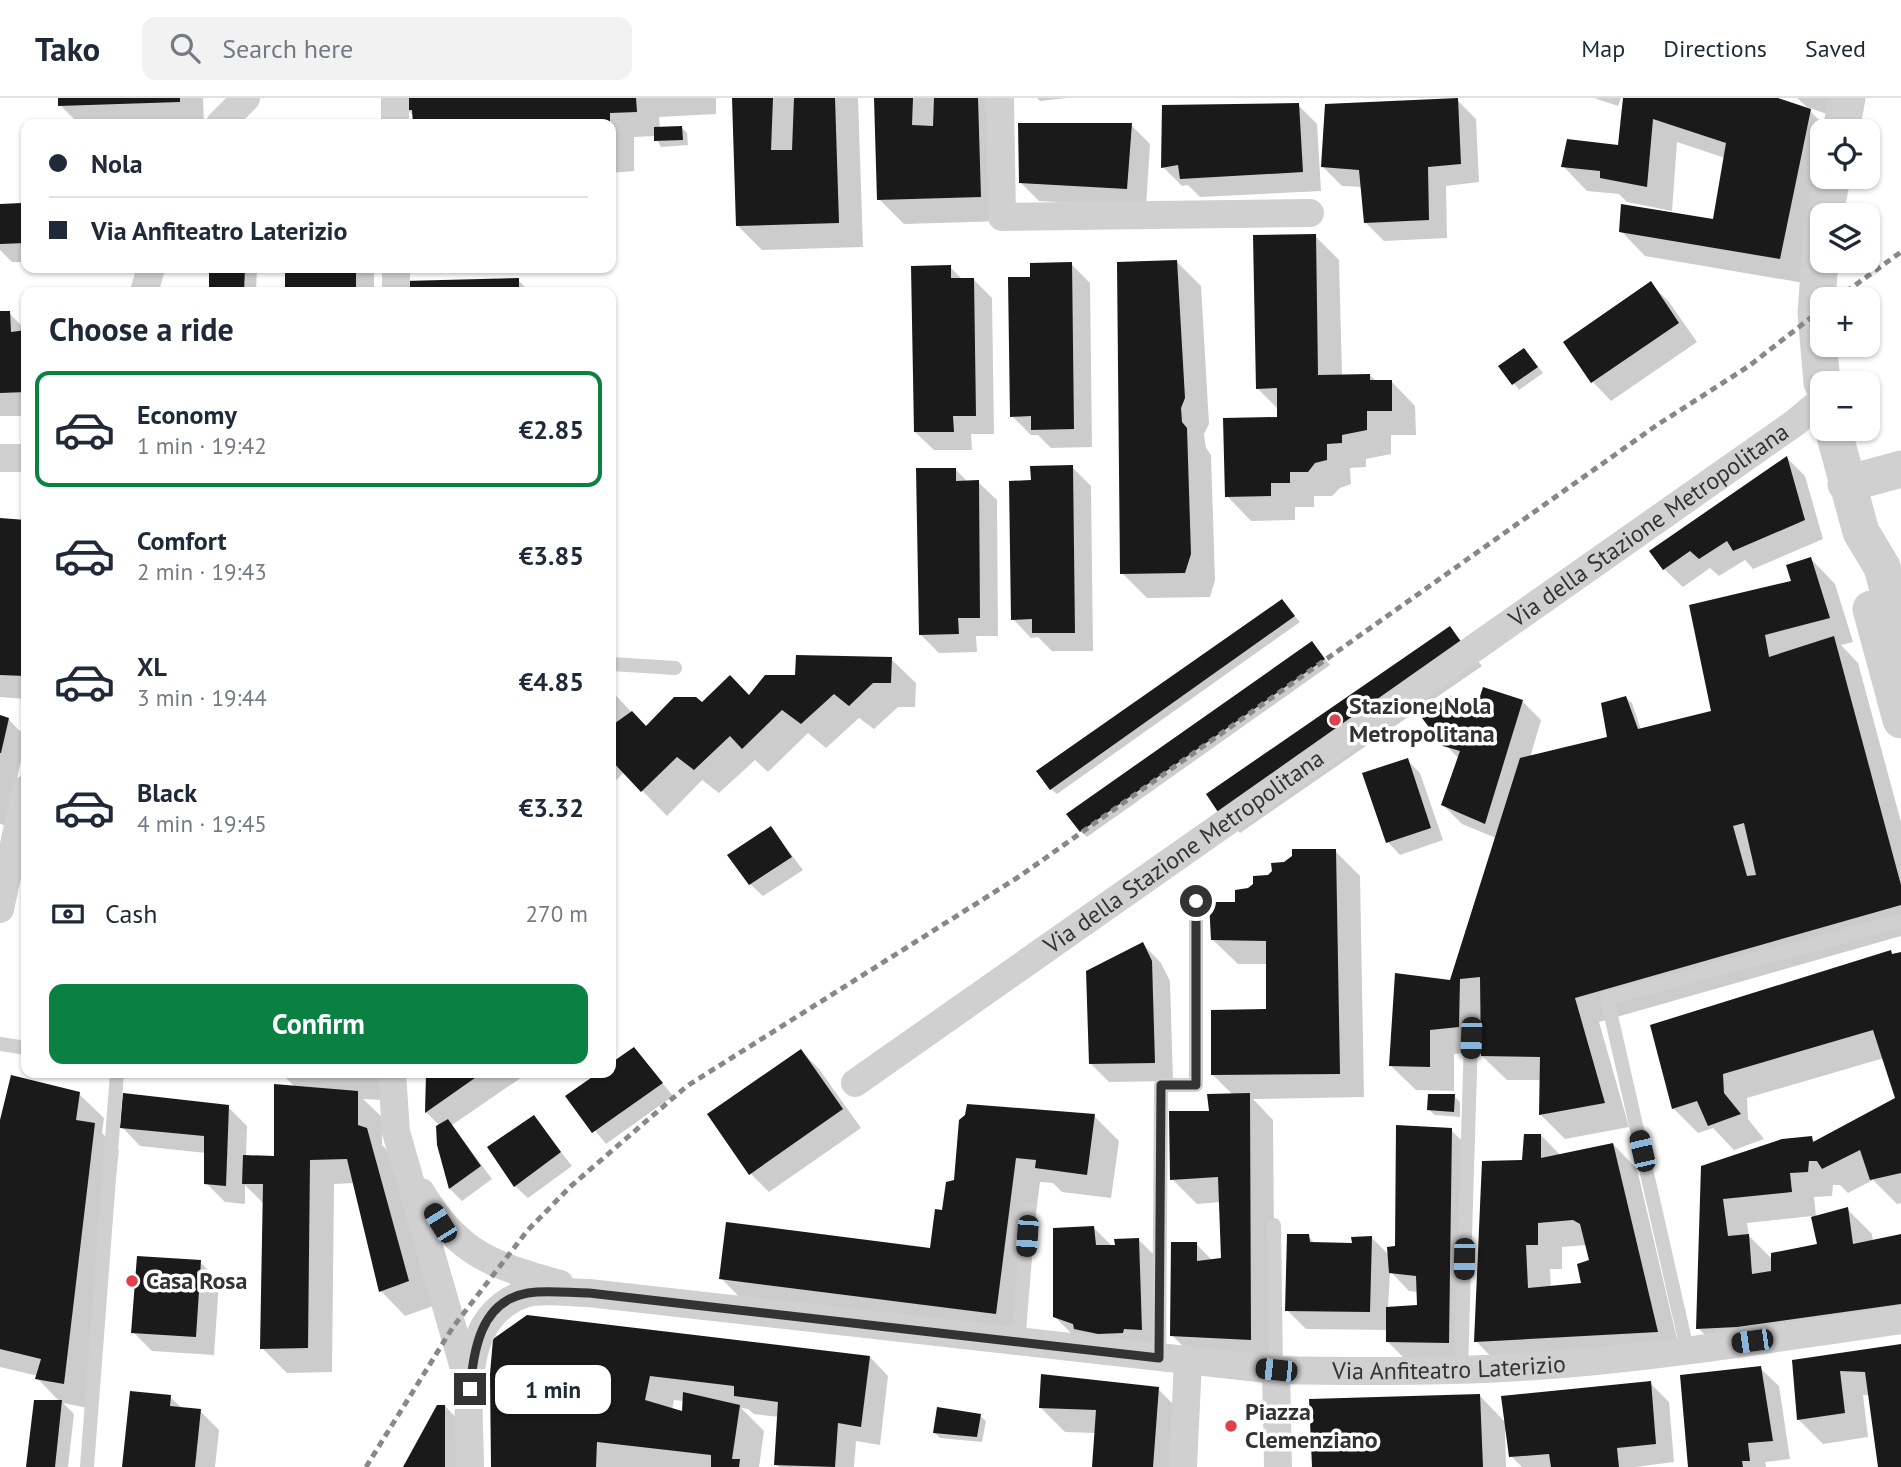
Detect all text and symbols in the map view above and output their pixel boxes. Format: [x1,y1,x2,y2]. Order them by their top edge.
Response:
search box [142,17,632,80]
text: Tako [35,27,100,70]
icon: search [166,29,204,67]
text: Search here [222,32,353,65]
text: Map [1581,33,1625,64]
text: Directions [1663,33,1767,64]
text: Saved [1805,33,1866,64]
map controls [1810,119,1880,441]
button: locate [1810,119,1880,189]
text: Nola [91,147,143,180]
button: layers [1810,203,1880,273]
text: Via Anfiteatro Laterizio [91,214,348,247]
button: + [1810,287,1880,357]
text: Choose a ride [49,308,234,350]
button: − [1810,371,1880,441]
icon: car [53,398,116,461]
text: Economy [137,398,237,431]
text: €2.85 [519,413,584,446]
street label: Via della Stazione Metropolitana [1502,416,1795,635]
text: 1 min · 19:42 [137,431,267,460]
icon: car [53,524,116,587]
text: Comfort [137,524,227,557]
text: €3.85 [519,539,584,572]
text: 2 min · 19:43 [137,557,267,586]
icon: car [53,650,116,713]
text: XL [137,650,167,683]
text: €4.85 [519,665,584,698]
text: 3 min · 19:44 [137,683,267,712]
place label: Stazione Nola Metropolitana [1349,690,1495,749]
marker: Stazione Nola Metropolitana [1327,712,1343,728]
street label: Via della Stazione Metropolitana [1037,742,1330,961]
icon: car [53,776,116,839]
text: Black [137,776,197,809]
text: €3.32 [519,791,584,824]
text: 4 min · 19:45 [137,809,267,838]
route start [1180,885,1212,917]
icon: cash [49,895,87,933]
text: Cash [105,897,157,930]
text: 270 m [526,899,588,928]
button: Confirm [49,984,588,1064]
car [1460,1017,1483,1059]
car [1628,1128,1657,1174]
car [420,1200,461,1246]
car [1016,1214,1039,1258]
car [1454,1238,1475,1280]
place label: Casa Rosa [146,1265,247,1296]
marker: Casa Rosa [124,1273,140,1289]
car [1730,1328,1775,1354]
street label: Via Anfiteatro Laterizio [1331,1348,1567,1386]
car [1255,1357,1298,1383]
callout: 1 min [494,1364,610,1414]
route end [454,1373,486,1405]
text: 1 min [525,1375,581,1404]
place label: Piazza Clemenziano [1245,1396,1378,1455]
marker: Piazza Clemenziano [1223,1418,1239,1434]

